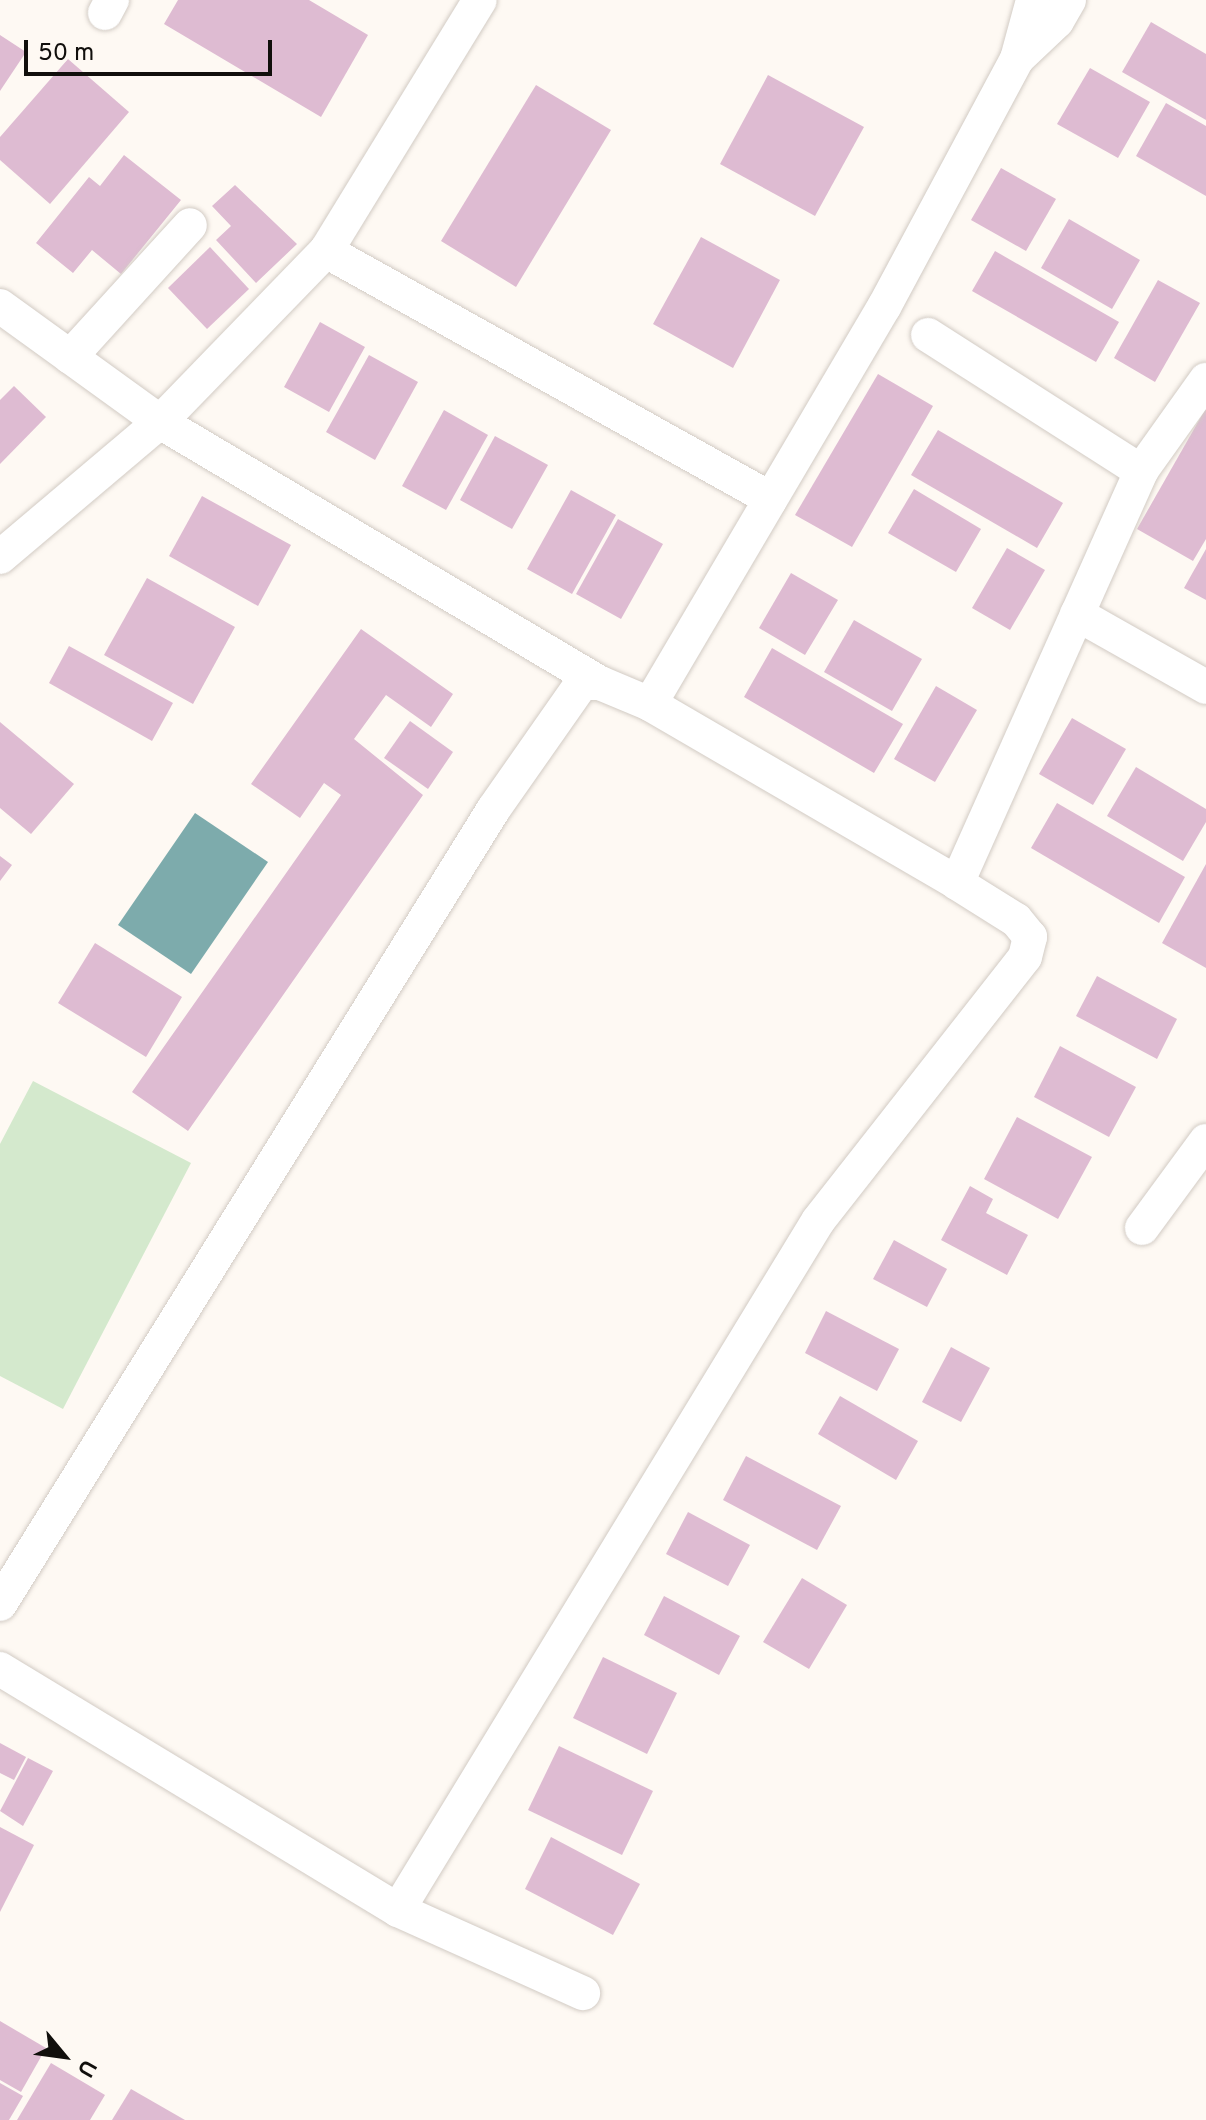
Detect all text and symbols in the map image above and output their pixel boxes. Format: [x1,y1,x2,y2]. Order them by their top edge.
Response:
scale bar [28,24,276,74]
text: 50 m [38,39,94,69]
north arrow [24,2016,104,2096]
text: U [70,2054,101,2081]

